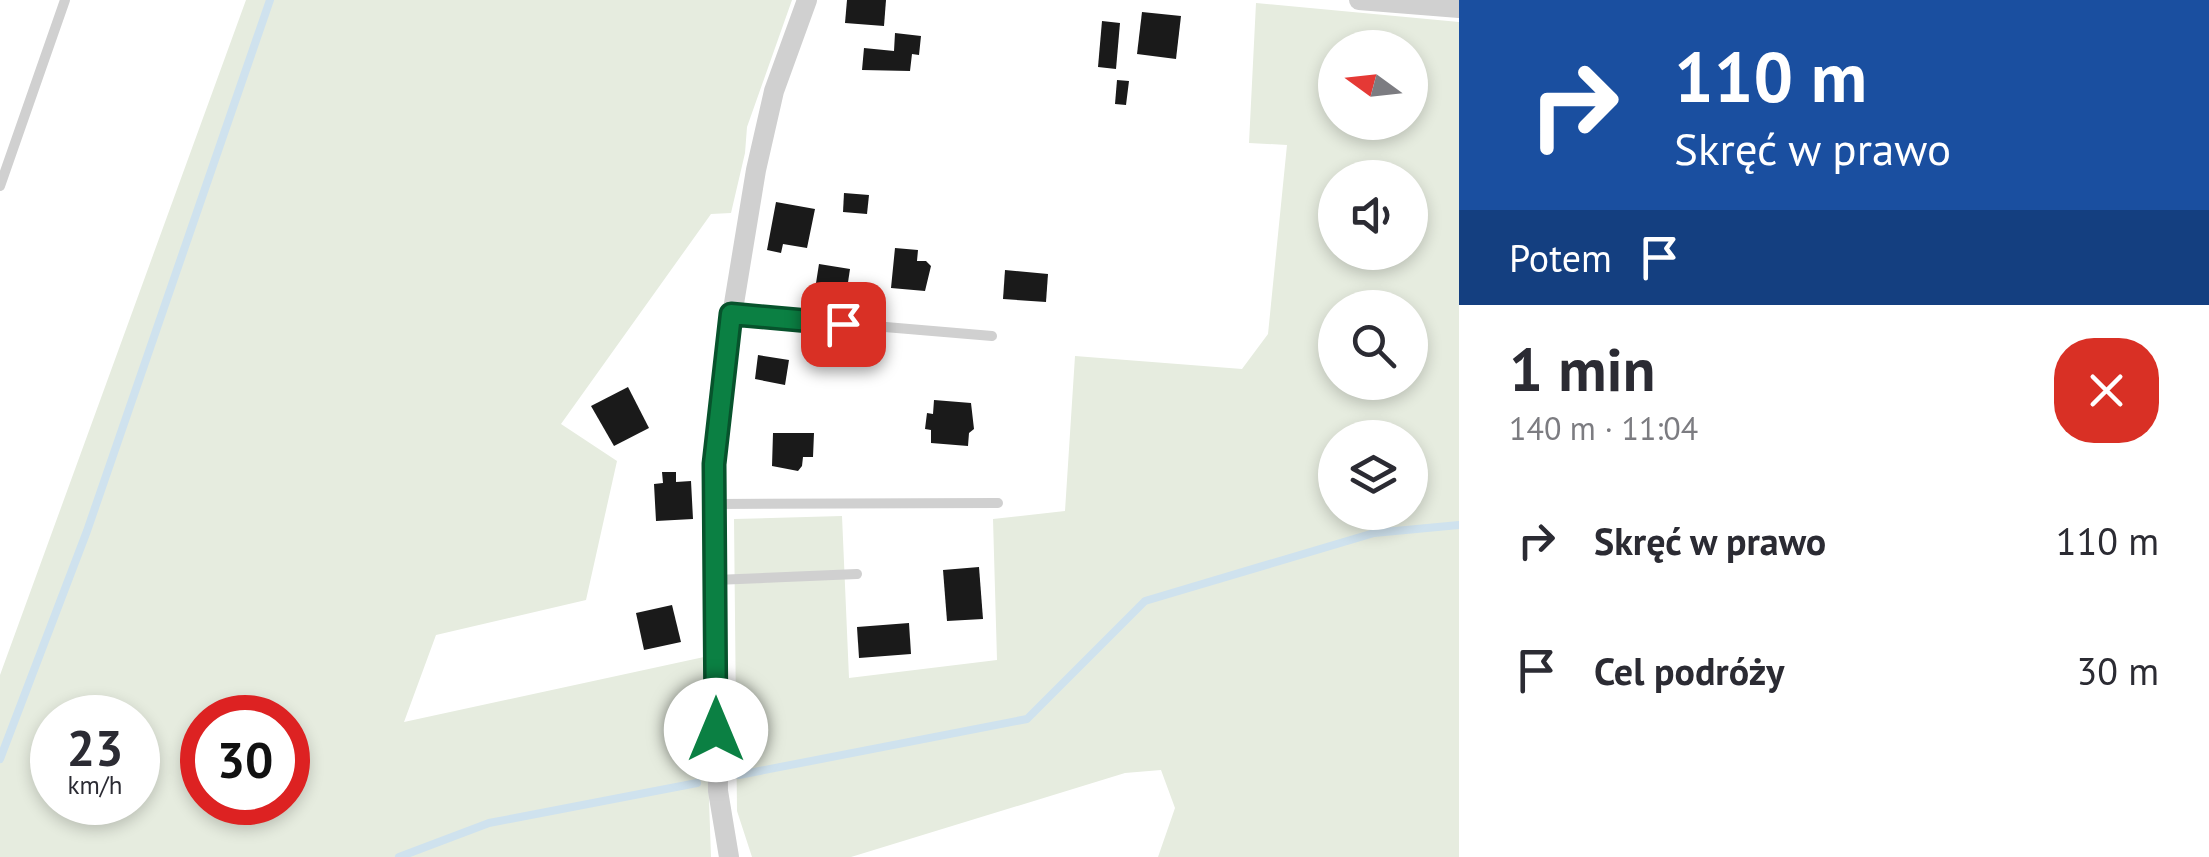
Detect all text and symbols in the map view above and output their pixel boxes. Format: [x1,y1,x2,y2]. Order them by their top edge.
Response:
north arrow [1318,30,1428,140]
map controls [1318,30,1428,530]
text: 110 m [1674,31,1867,121]
icon: right [1509,40,1639,170]
text: Skręć w prawo [1674,119,1951,177]
button: sound [1318,160,1428,270]
icon: arrive [1632,230,1687,285]
text: Potem [1509,233,1612,282]
pin [801,282,886,367]
button: search [1318,290,1428,400]
icon: arrive [816,297,871,352]
text: 1 min [1509,330,1655,408]
button: close [2054,338,2159,443]
text: 140 m · 11:04 [1509,407,1698,449]
button: layers [1318,420,1428,530]
icon: right [1509,513,1564,568]
text: Skręć w prawo [1594,516,1826,565]
text: 110 m [2056,516,2159,565]
icon: arrive [1509,643,1564,698]
text: Cel podróży [1594,646,1784,695]
text: 30 m [2077,646,2159,695]
position arrow [664,678,768,782]
speed limit sign: 30 [180,695,310,825]
text: 23 [67,715,123,780]
text: km/h [68,769,122,801]

